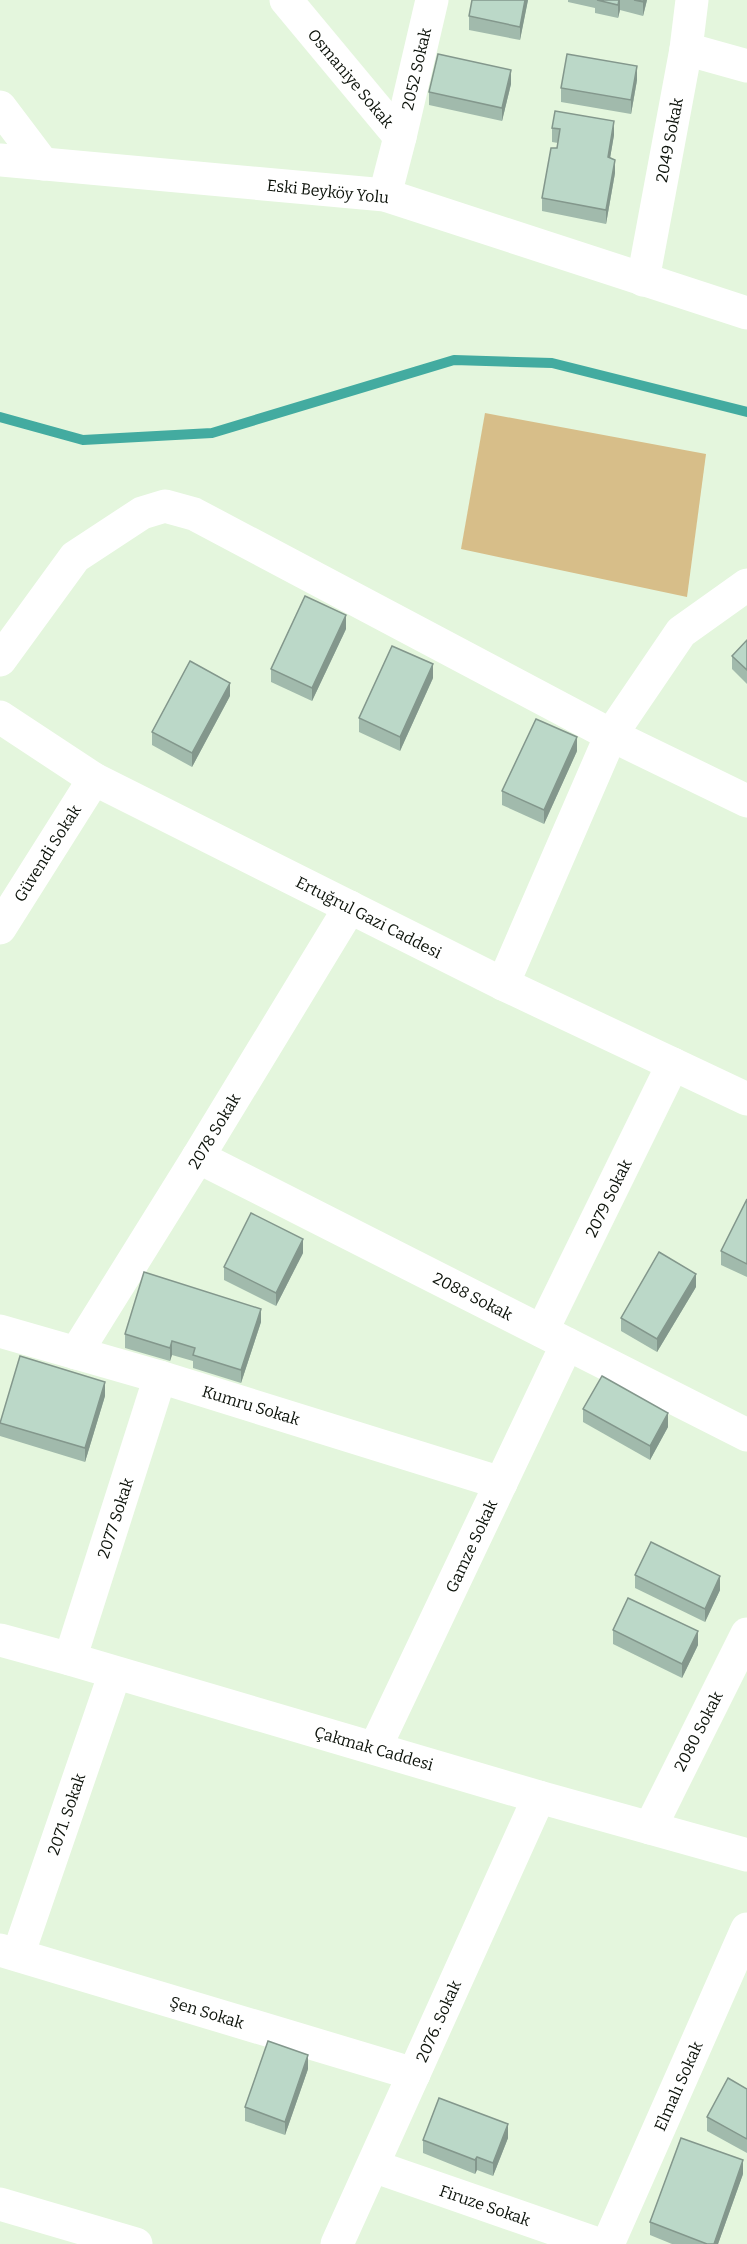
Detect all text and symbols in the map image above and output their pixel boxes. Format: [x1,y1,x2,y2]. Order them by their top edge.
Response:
street label: Osmaniye Sokak [304,25,398,132]
street label: 2052 Sokak [398,26,435,112]
street label: 2049 Sokak [652,96,687,184]
street label: Eski Beyköy Yolu [266,176,390,207]
street label: Güvendi Sokak [10,801,85,905]
street label: Ertuğrul Gazi Caddesi [293,872,445,963]
street label: 2078 Sokak [185,1090,244,1172]
street label: 2079 Sokak [581,1156,635,1240]
street label: 2088 Sokak [430,1268,516,1325]
street label: Kumru Sokak [200,1382,302,1429]
street label: 2077 Sokak [94,1476,137,1561]
street label: Gamze Sokak [442,1497,501,1596]
street label: 2080 Sokak [670,1688,727,1774]
street label: Çakmak Caddesi [312,1722,436,1775]
street label: 2071. Sokak [44,1771,89,1858]
street label: 2076. Sokak [412,1977,465,2065]
street label: Şen Sokak [167,1992,246,2033]
street label: Elmalı Sokak [650,2038,707,2134]
street label: Firuze Sokak [437,2181,533,2230]

